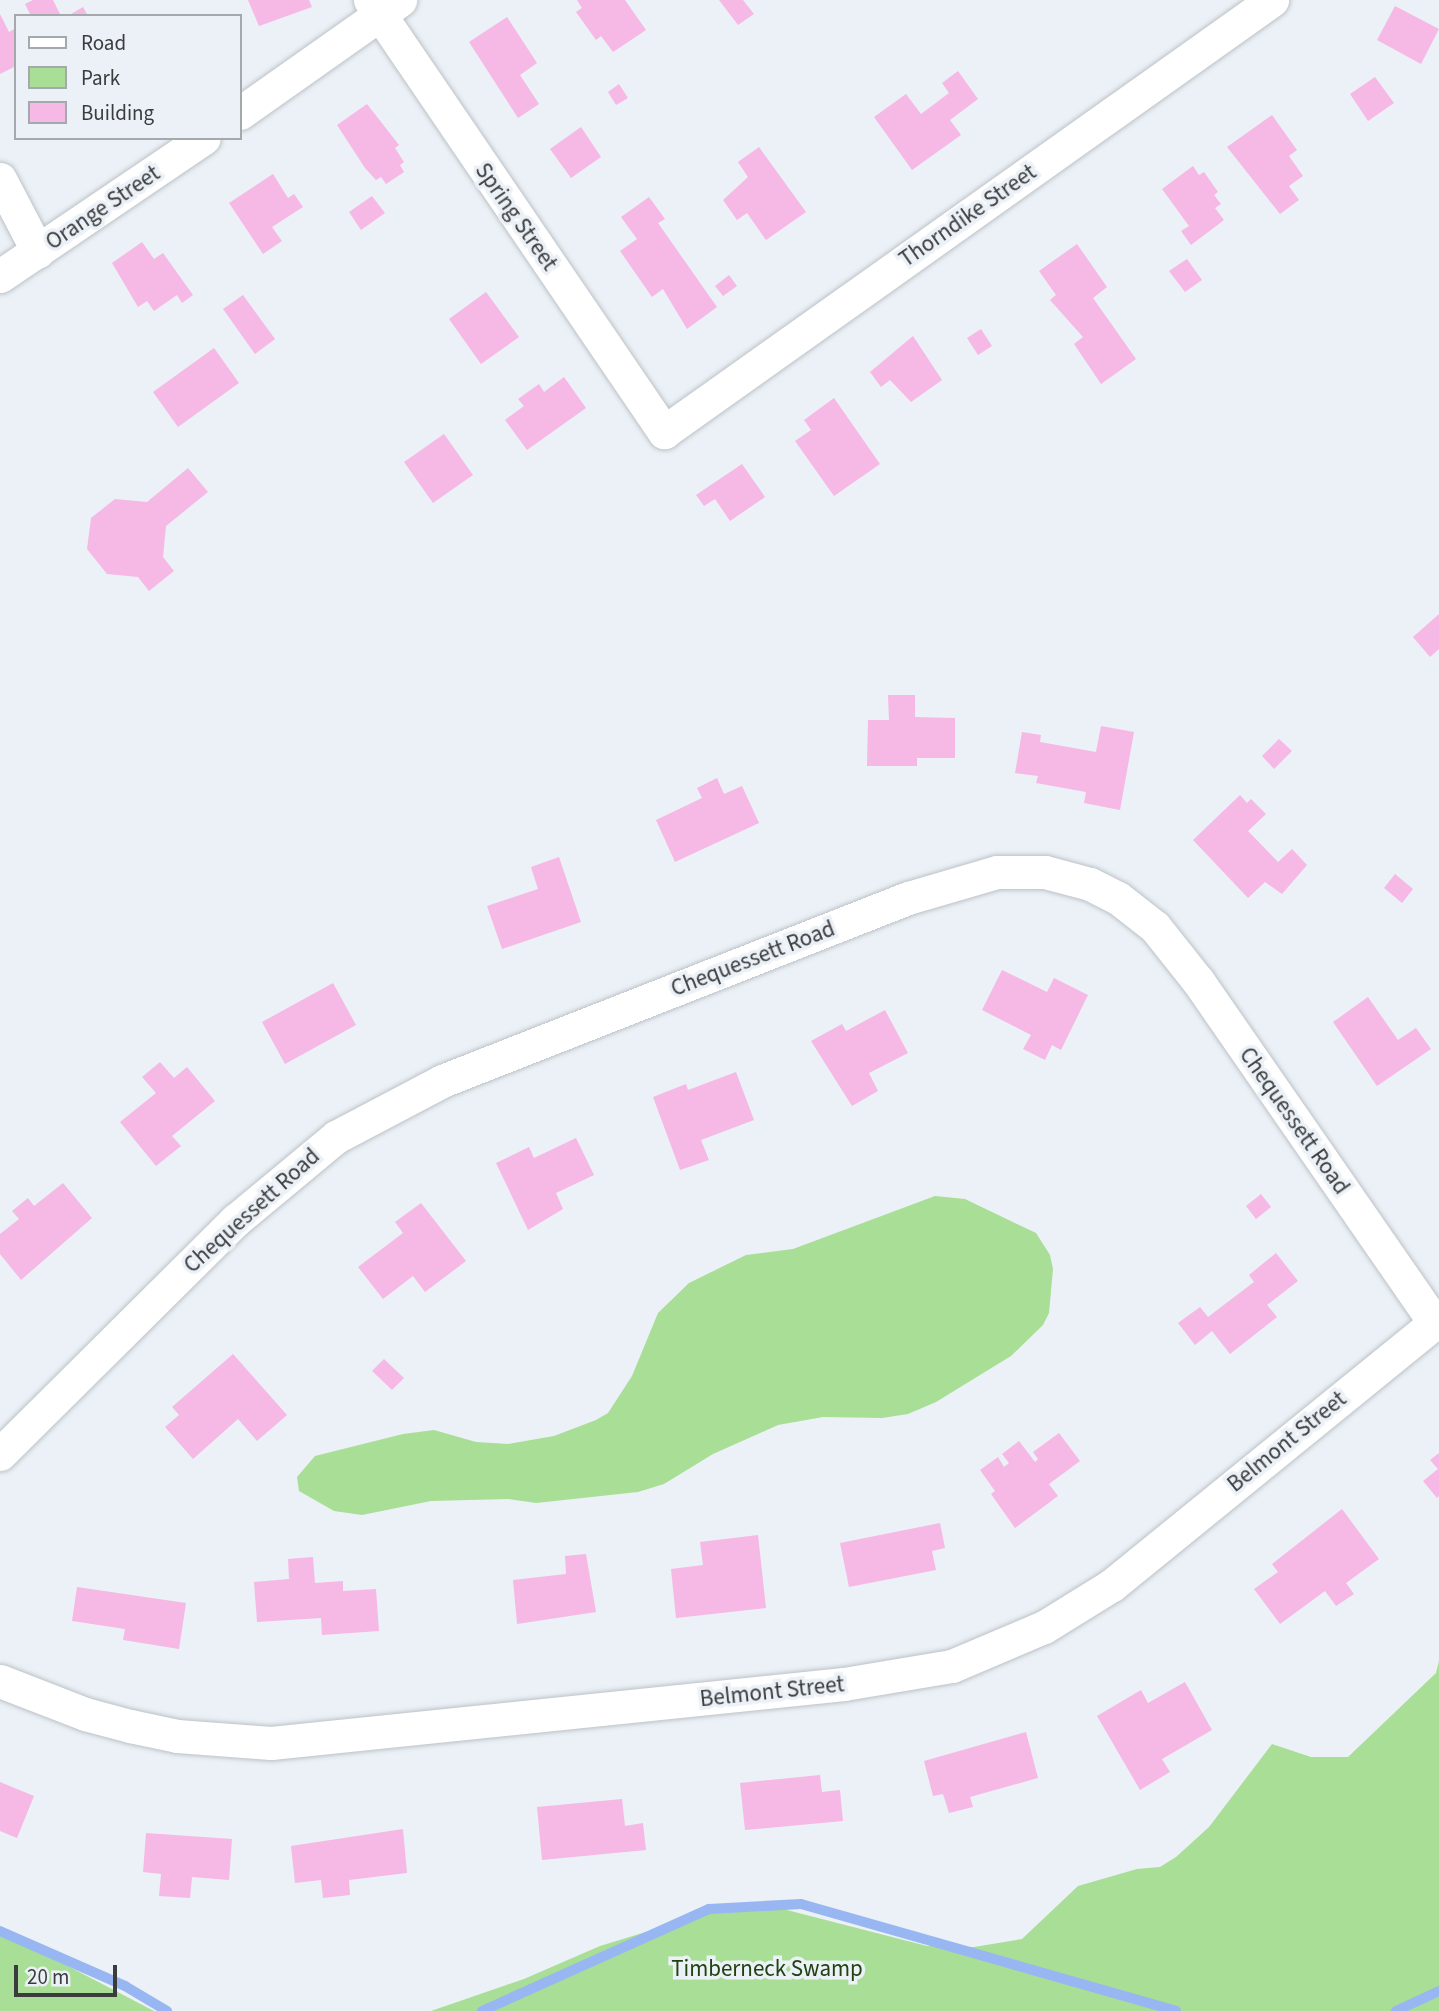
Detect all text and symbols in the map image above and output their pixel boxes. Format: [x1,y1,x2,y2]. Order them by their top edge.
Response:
legend [14,14,242,140]
text: Road [81,28,126,58]
text: Park [81,63,120,93]
text: Building [81,98,154,128]
street label: Spring Street [469,158,563,276]
street label: Thorndike Street [894,159,1042,273]
street label: Orange Street [41,160,165,256]
street label: Chequessett Road [667,915,839,1003]
street label: Chequessett Road [1233,1042,1355,1200]
street label: Chequessett Road [178,1143,326,1279]
street label: Belmont Street [1222,1386,1352,1498]
street label: Belmont Street [699,1671,845,1713]
scale bar [18,1952,121,1996]
park label: Timberneck Swamp [671,1955,863,1983]
text: 20 m [27,1962,69,1992]

